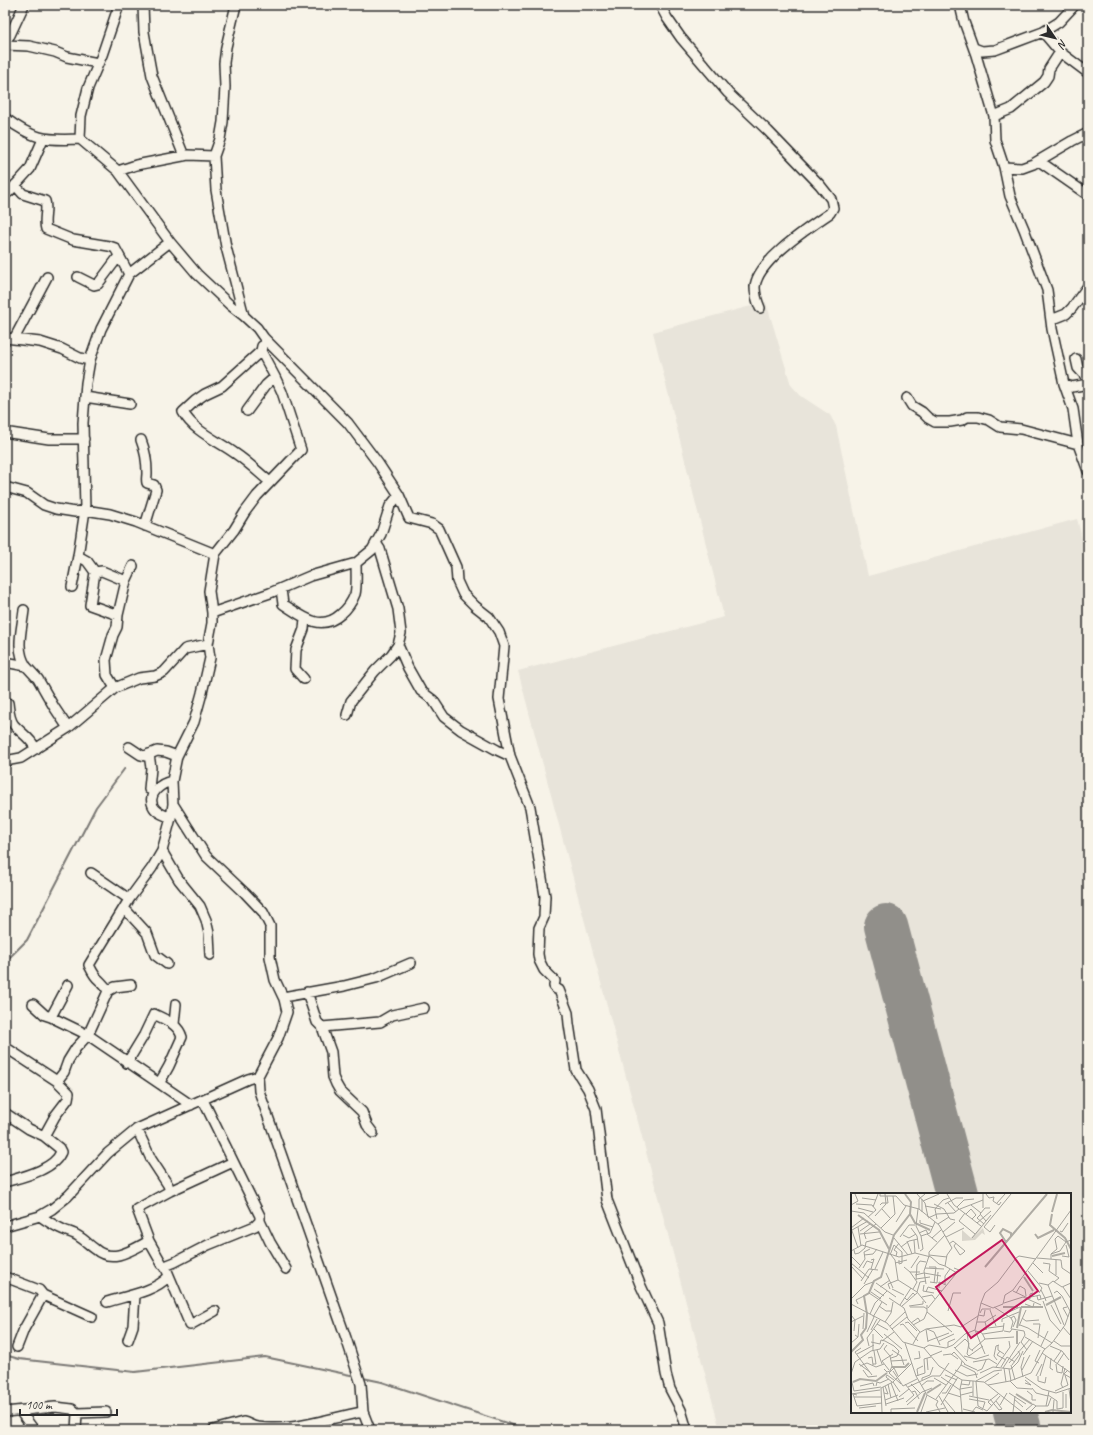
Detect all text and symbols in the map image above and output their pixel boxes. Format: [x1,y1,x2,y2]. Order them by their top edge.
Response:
north arrow [1035,18,1075,58]
text: N [1054,37,1071,52]
inset map [851,1193,1071,1413]
scale bar [20,1391,117,1417]
text: 100 m [26,1397,53,1413]

